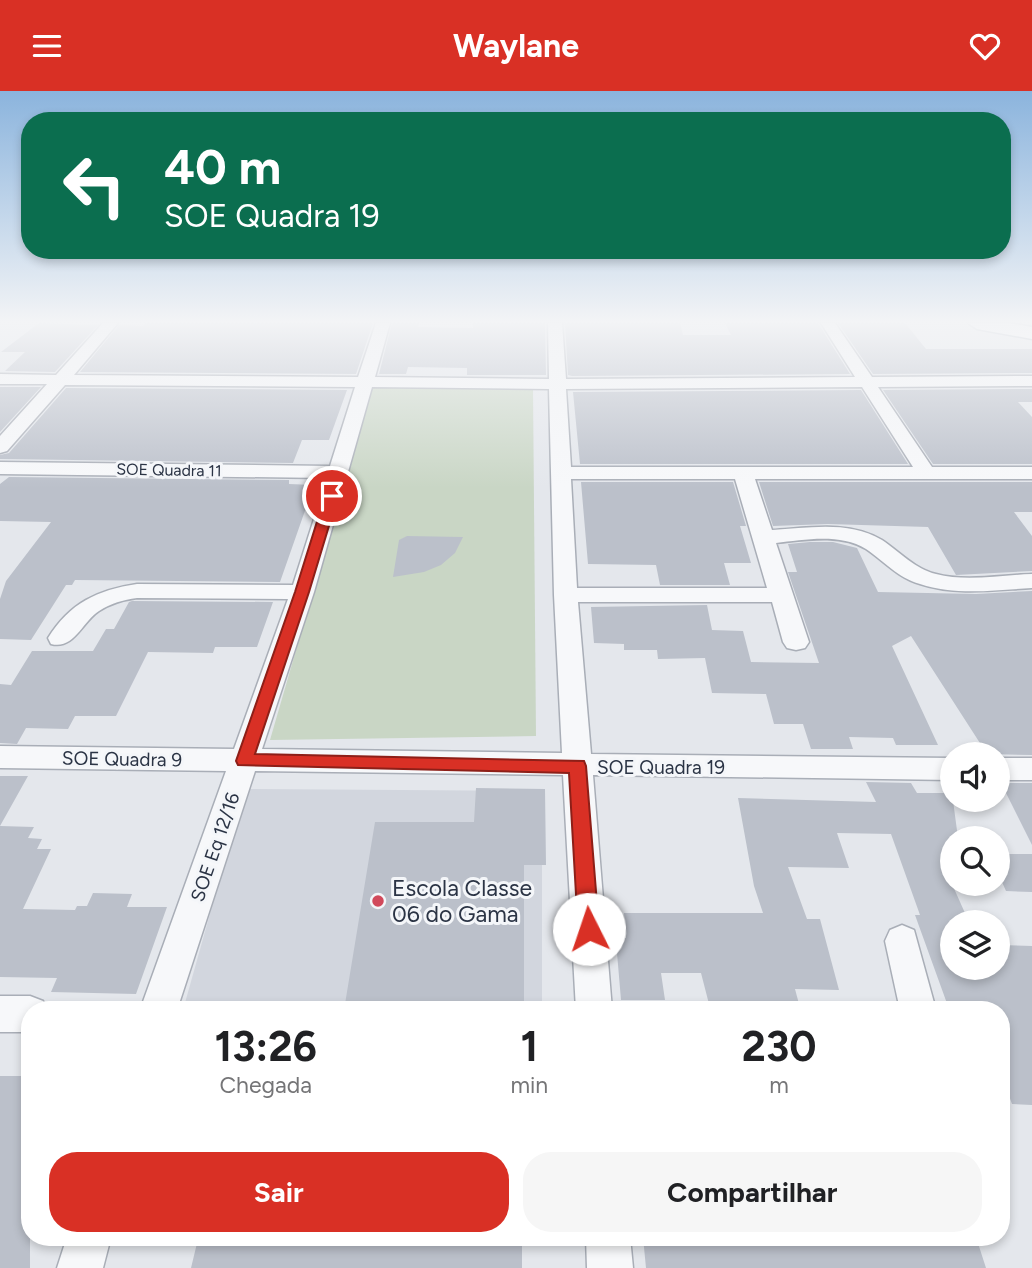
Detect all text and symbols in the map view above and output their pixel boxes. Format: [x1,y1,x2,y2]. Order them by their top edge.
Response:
icon: menu [28,27,66,65]
text: Waylane [453,27,579,65]
icon: heart [966,27,1004,65]
text: 40 m [164,137,281,196]
icon: left [49,140,140,231]
text: SOE Quadra 19 [164,197,380,235]
street label: SOE Quadra 11 [116,460,222,480]
pin [302,466,362,526]
icon: arrive [313,477,351,515]
map controls [940,742,1010,980]
button: sound [940,742,1010,812]
street label: SOE Quadra 9 [62,746,182,772]
street label: SOE Quadra 19 [597,756,725,779]
street label: SOE Eq 12/16 [186,789,244,905]
button: search [940,826,1010,896]
place label: Escola Classe 06 do Gama [392,874,532,928]
position arrow [552,892,626,966]
marker: Escola Classe 06 do Gama [370,893,386,909]
button: layers [940,910,1010,980]
text: 13:26 [214,1021,317,1072]
text: 1 [520,1021,538,1072]
text: 230 [742,1021,817,1072]
text: Chegada [219,1071,312,1099]
text: min [510,1071,548,1099]
text: m [769,1071,789,1099]
button: Sair [49,1152,509,1232]
button: Compartilhar [523,1152,982,1232]

